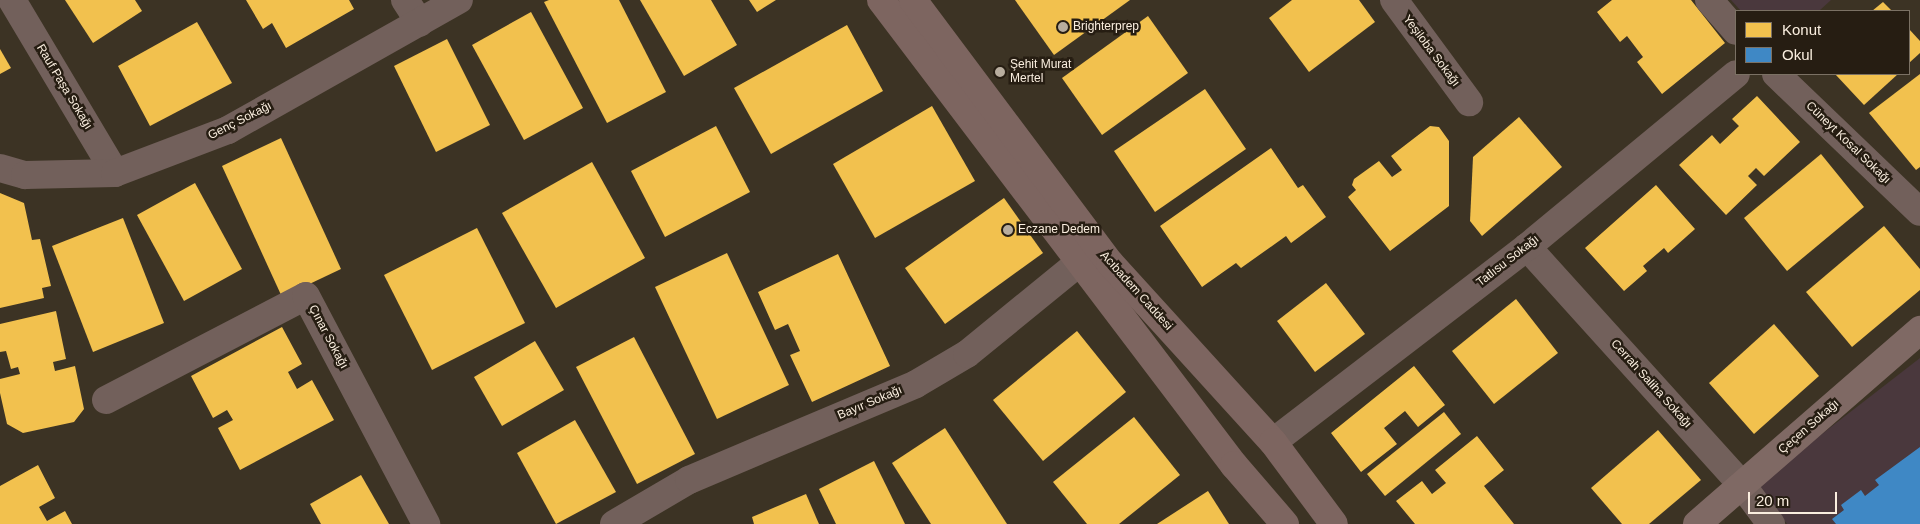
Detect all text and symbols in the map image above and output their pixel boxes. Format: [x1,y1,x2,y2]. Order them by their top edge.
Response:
legend [1735,10,1910,75]
street label: Yeşiloba Sokağı [1399,12,1463,90]
place label: Brighterprep [1073,20,1139,34]
marker: Brighterprep [1057,21,1069,33]
text: Konut [1782,21,1821,38]
street label: Rauf Paşa Sokağı [33,42,95,132]
text: Okul [1782,46,1813,63]
place label: Şehit Murat Mertel [1010,58,1071,86]
marker: Şehit Murat Mertel [994,66,1006,78]
street label: Genç Sokağı [206,99,274,143]
street label: Cüneyt Kosal Sokağı [1803,99,1893,187]
place label: Eczane Dedem [1018,223,1100,237]
marker: Eczane Dedem [1002,224,1014,236]
street label: Tatlısu Sokağı [1474,232,1542,290]
street label: Acıbadem Caddesi [1097,249,1175,333]
street label: Çınar Sokağı [305,303,351,371]
street label: Cerrah Saliha Sokağı [1607,337,1695,431]
street label: Bayır Sokağı [836,383,904,423]
street label: Çeçen Sokağı [1776,397,1842,457]
scale bar [1750,482,1839,514]
text: 20 m [1756,492,1789,509]

